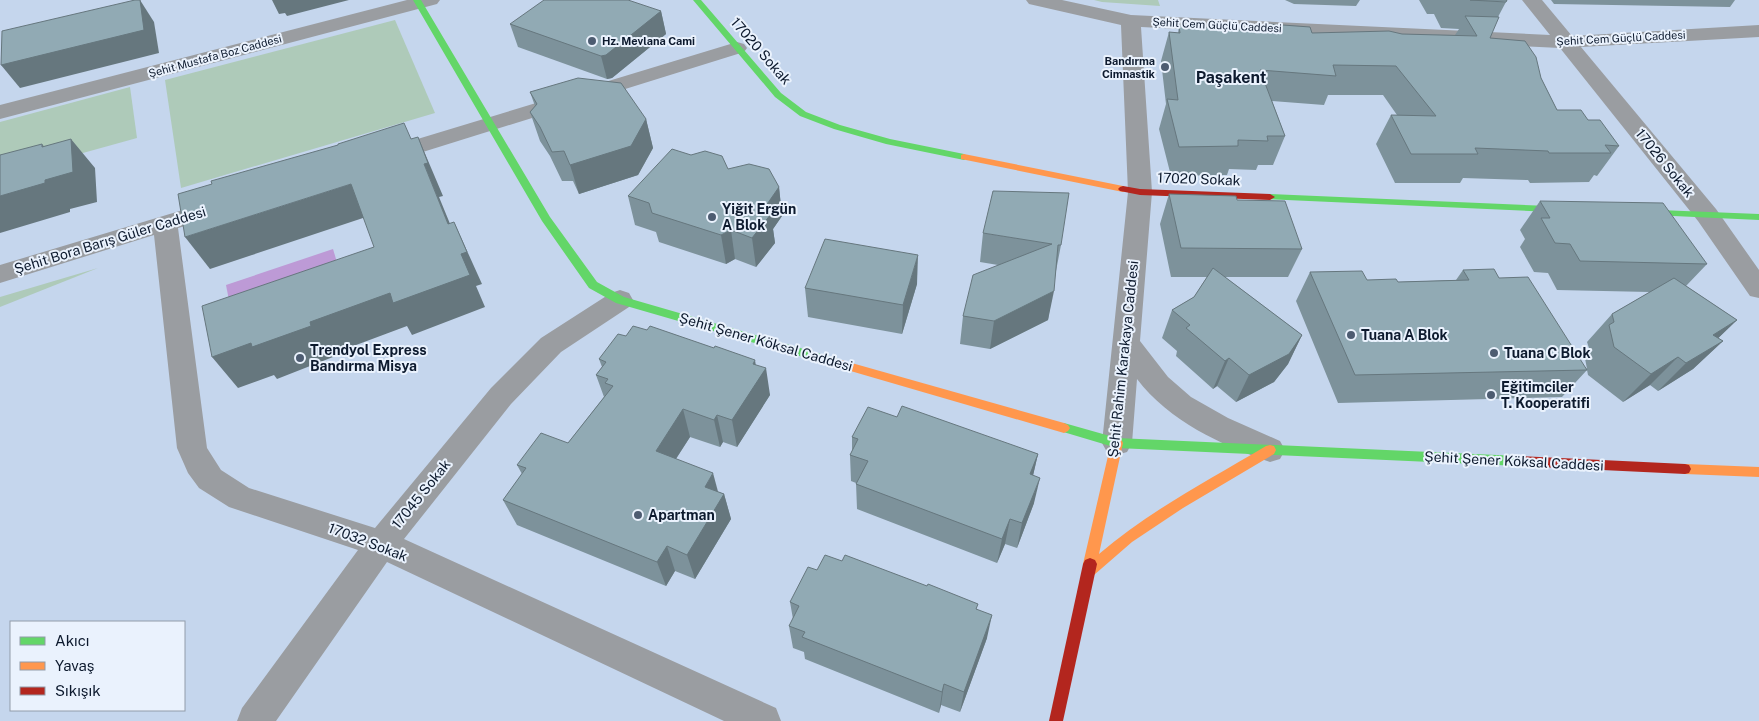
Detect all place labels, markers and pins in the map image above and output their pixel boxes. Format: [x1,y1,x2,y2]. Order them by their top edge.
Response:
marker: Hz. Mevlana Cami [586,35,598,47]
place label: Hz. Mevlana Cami [602,35,695,47]
place label: Bandırma Cimnastik [1102,55,1156,80]
marker: Bandırma Cimnastik [1159,61,1171,73]
place label: Yiğit Ergün A Blok [722,201,796,233]
marker: Yiğit Ergün A Blok [706,211,718,223]
place label: Tuana A Blok [1361,327,1448,343]
marker: Tuana A Blok [1345,329,1357,341]
place label: Trendyol Express Bandırma Misya [310,342,427,374]
place label: Tuana C Blok [1504,345,1591,361]
marker: Tuana C Blok [1488,347,1500,359]
marker: Trendyol Express Bandırma Misya [294,352,306,364]
place label: Eğitimciler T. Kooperatifi [1501,379,1590,411]
marker: Eğitimciler T. Kooperatifi [1485,389,1497,401]
place label: Apartman [648,507,715,523]
marker: Apartman [632,509,644,521]

